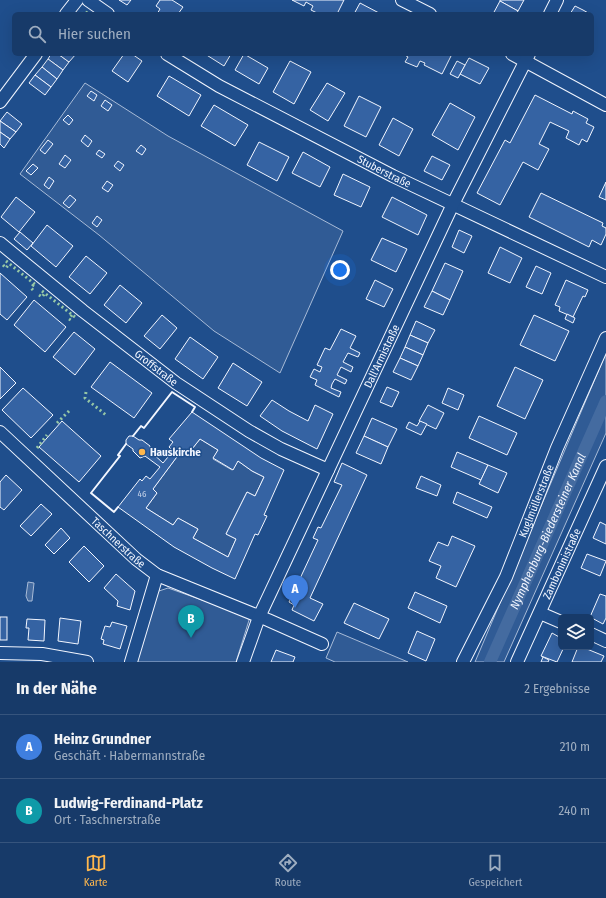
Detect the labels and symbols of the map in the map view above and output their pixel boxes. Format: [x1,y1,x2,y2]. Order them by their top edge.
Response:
street label: Stuberstraße [355,152,413,190]
your location [330,260,350,280]
street label: Dall'Armistraße [361,322,402,390]
street label: Groffstraße [132,347,180,388]
place label: Hauskirche [150,446,201,459]
marker: Hauskirche [137,447,147,457]
water label: Nymphenburg-Biedersteiner Kanal [507,451,589,611]
street label: Kuglmüllerstraße [516,463,556,539]
house number: 46 [138,489,147,499]
street label: Taschnerstraße [89,514,148,570]
street label: Zamboninistraße [540,526,583,601]
pin: A [282,575,308,608]
pin: B [178,605,204,638]

